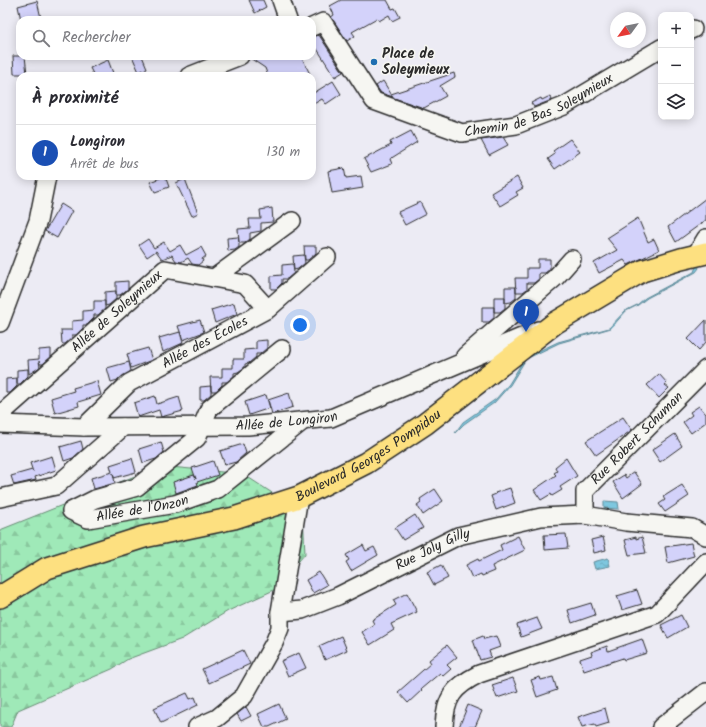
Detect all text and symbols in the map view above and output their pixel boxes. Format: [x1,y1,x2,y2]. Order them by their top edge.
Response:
north arrow [610,12,646,48]
map controls [658,12,694,120]
button: + [658,12,694,48]
search box [16,16,316,60]
text: Rechercher [62,26,130,50]
icon: search [30,27,52,49]
place label: Place de Soleymieux [382,43,450,81]
button: − [658,48,694,84]
marker: Place de Soleymieux [369,57,379,67]
street label: Chemin de Bas Soleymieux [463,67,618,144]
button: layers [658,84,694,120]
text: À proximité [32,85,119,112]
text: Longiron [70,130,125,154]
text: 1 [43,142,47,163]
text: 130 m [266,142,300,163]
text: Arrêt de bus [70,154,139,175]
street label: Allée de Soleymieux [66,264,168,358]
pin: 1 [513,299,539,332]
street label: Allée des Écoles [158,311,252,375]
your location [290,315,310,335]
street label: Rue Robert Schuman [586,387,689,490]
street label: Boulevard Georges Pompidou [291,404,446,508]
street label: Allée de Longiron [236,405,341,437]
street label: Allée de l'Onzon [94,489,192,528]
street label: Rue Joly Gilly [392,523,473,577]

